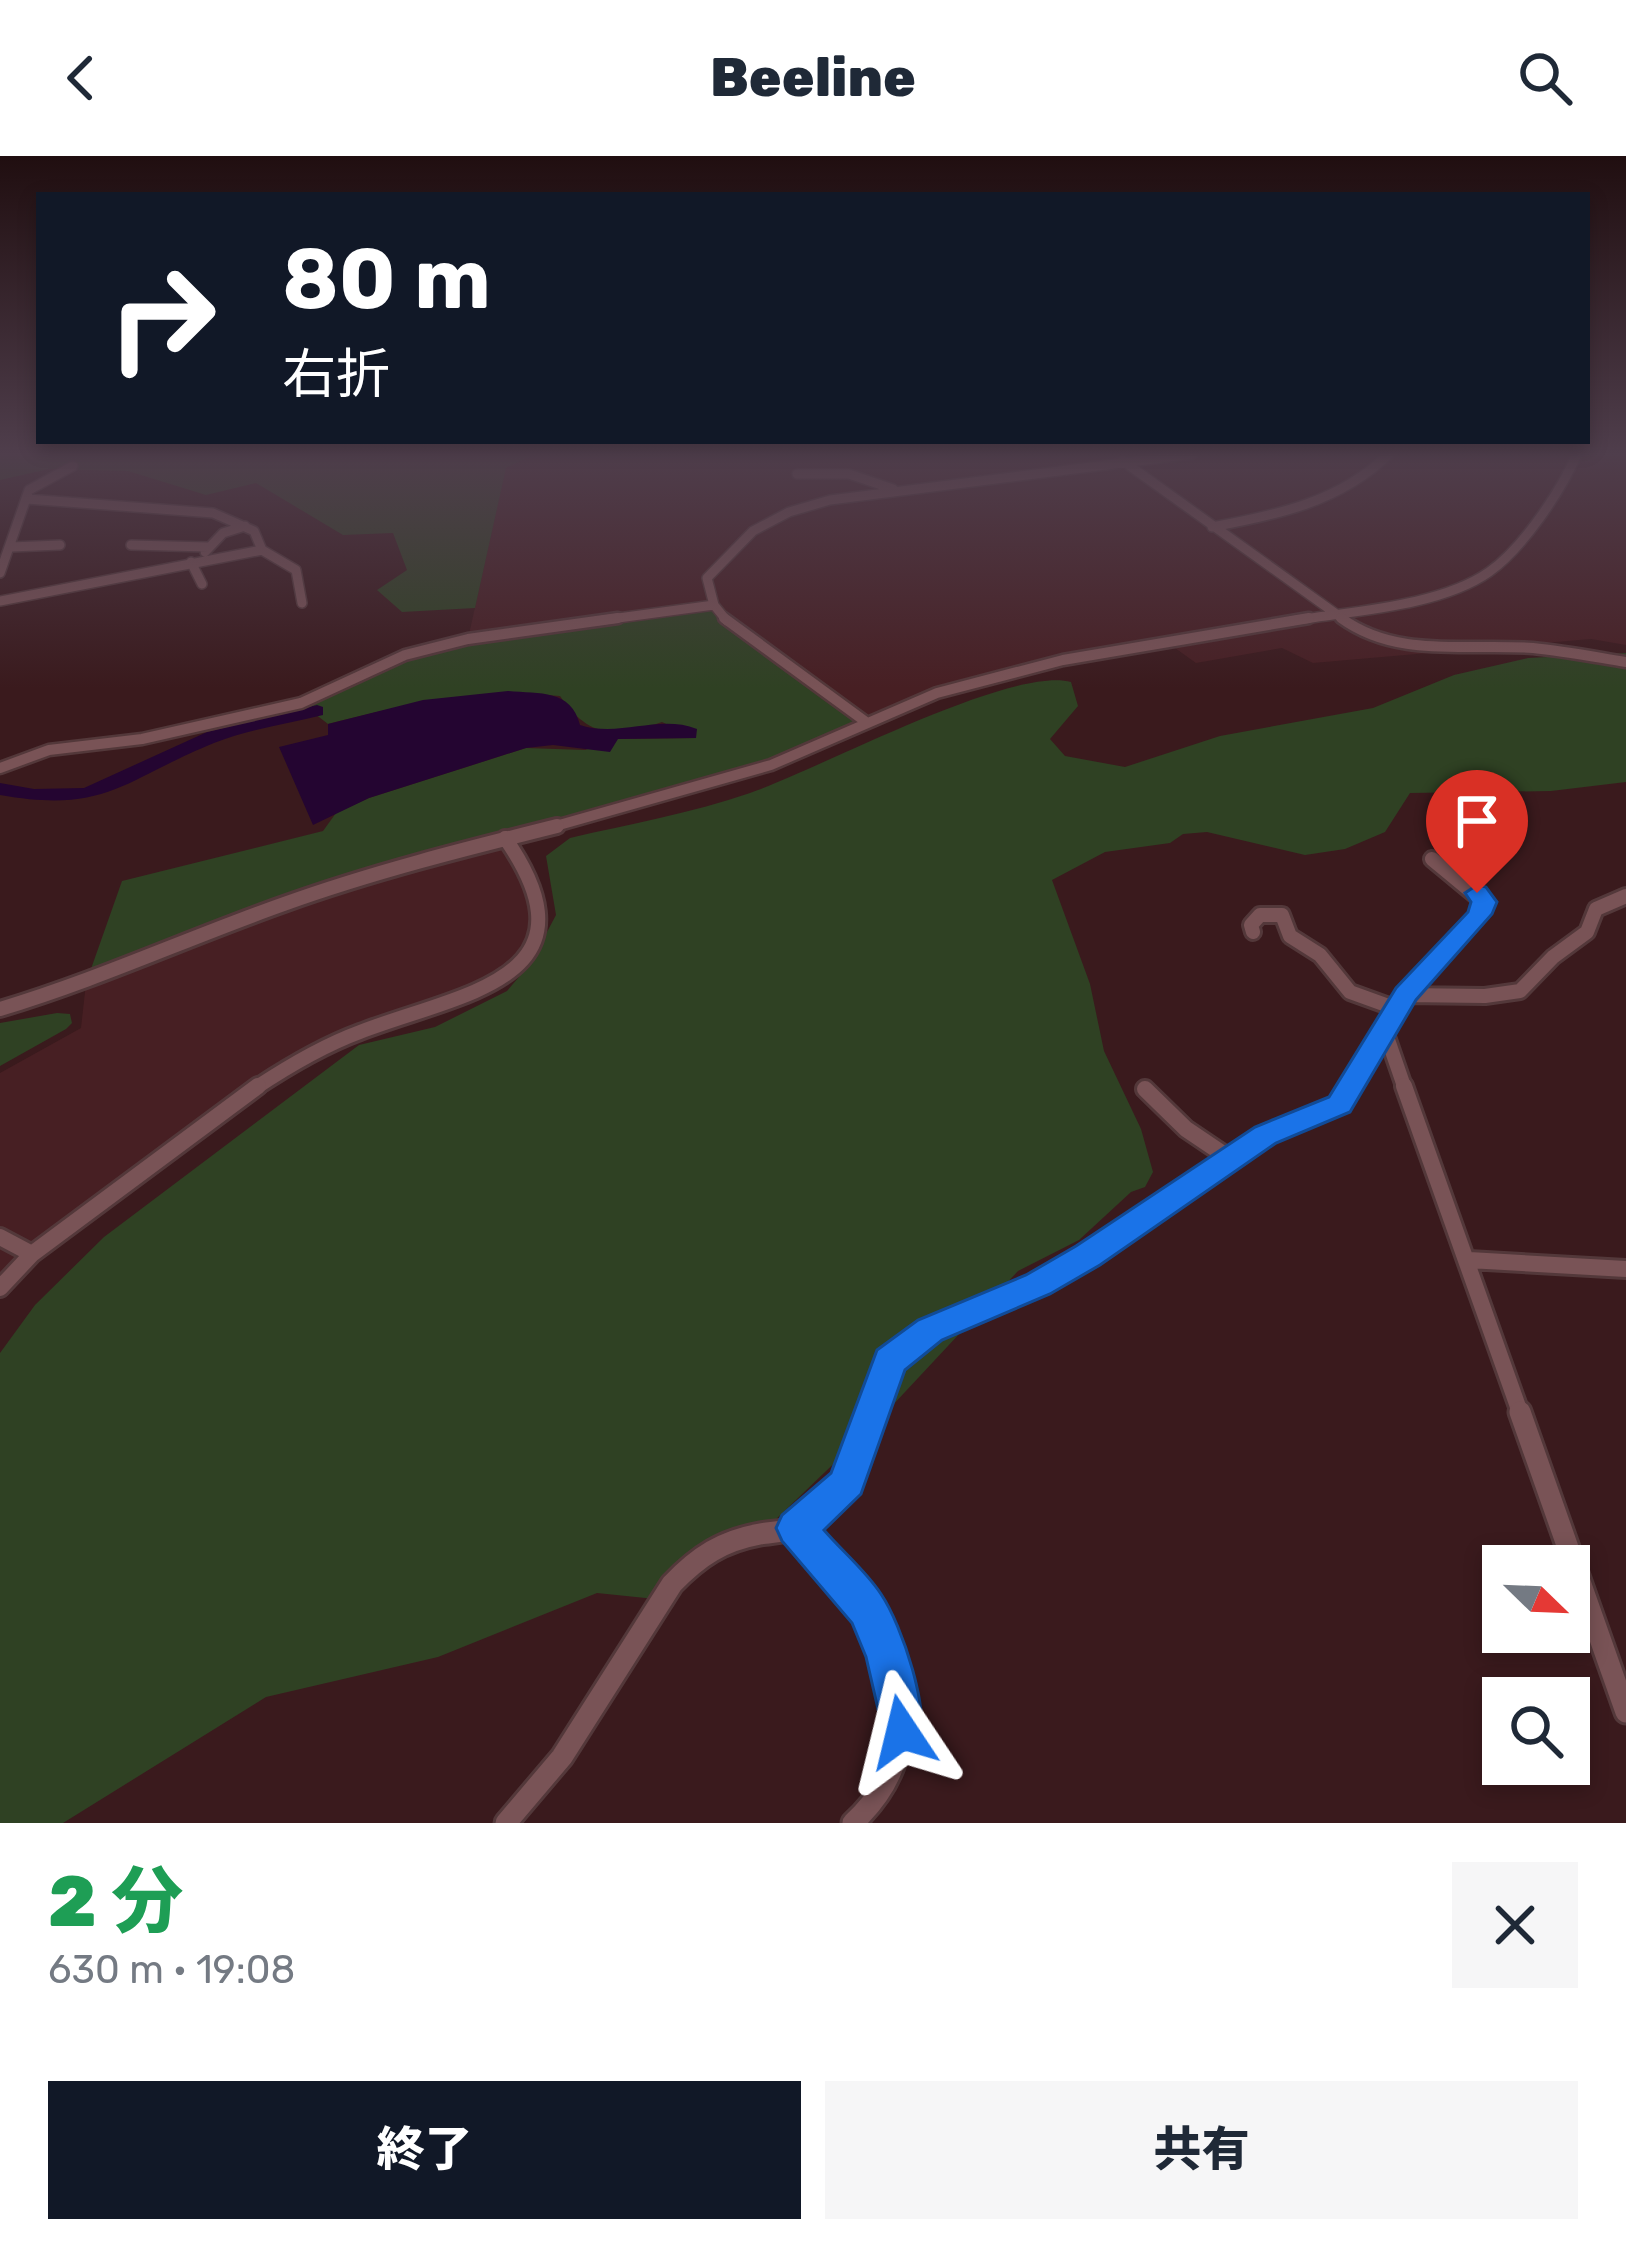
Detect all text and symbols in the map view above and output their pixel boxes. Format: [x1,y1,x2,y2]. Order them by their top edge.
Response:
icon: back [48,45,114,111]
icon: search [1512,45,1578,111]
text: Beeline [710,46,916,110]
text: 80 m [282,229,491,329]
icon: right [84,240,240,396]
text: 右折 [282,343,390,407]
pin [1426,770,1528,893]
icon: arrive [1444,788,1510,854]
north arrow [1482,1545,1590,1653]
map controls [1482,1545,1590,1785]
position arrow [839,1669,965,1795]
button: search [1482,1677,1590,1785]
text: 2 分 [48,1859,183,1944]
button: close [1452,1862,1578,1988]
text: 630 m · 19:08 [48,1947,295,1993]
button: 終了 [48,2081,801,2219]
button: 共有 [825,2081,1578,2219]

